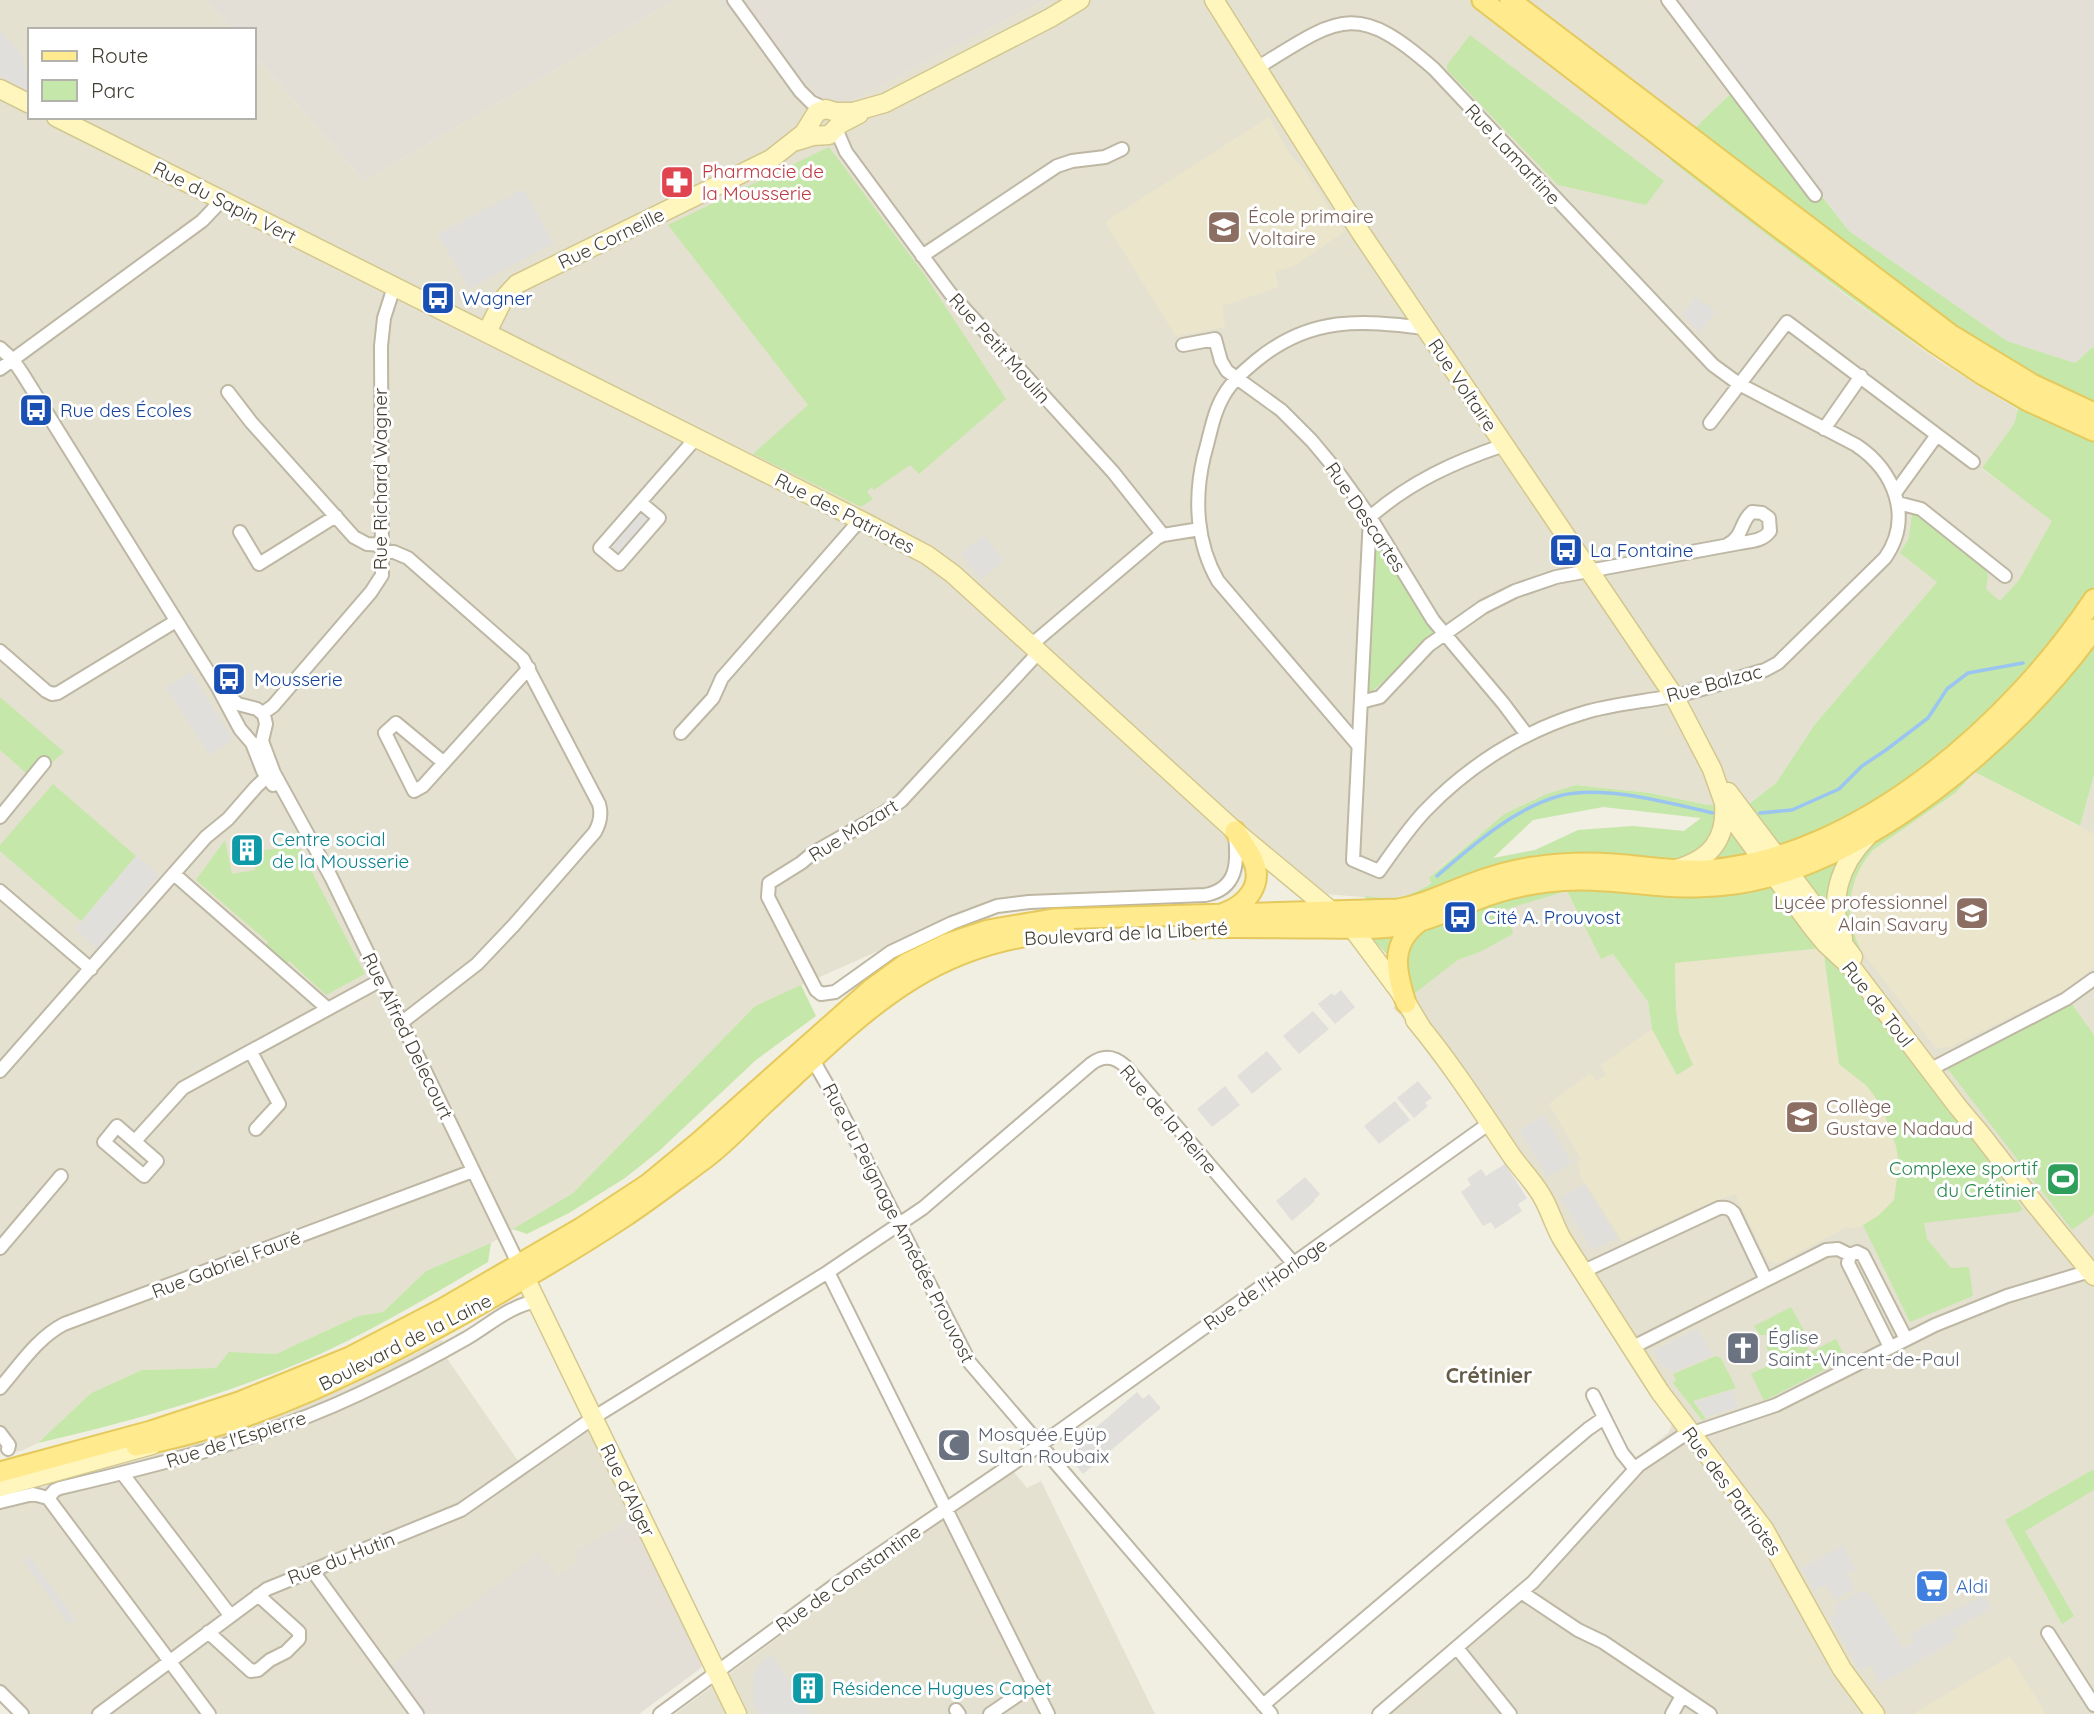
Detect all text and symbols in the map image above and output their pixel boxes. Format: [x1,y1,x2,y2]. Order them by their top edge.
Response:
legend [28,28,256,119]
text: Route [91,42,148,68]
text: Parc [91,77,135,103]
street label: Rue Lamartine [1460,99,1566,209]
street label: Rue du Sapin Vert [149,156,301,248]
place label: Pharmacie de la Mousserie [702,159,824,205]
pharmacy icon: Pharmacie de la Mousserie [658,163,696,201]
street label: Rue Corneille [554,202,668,274]
place label: École primaire Voltaire [1248,204,1374,250]
school or university icon: École primaire Voltaire [1205,208,1243,246]
bus stop icon: Wagner [419,279,457,317]
place label: Wagner [462,286,533,310]
street label: Rue Petit Moulin [944,288,1056,408]
street label: Rue Voltaire [1423,334,1503,436]
street label: Rue Richard Wagner [368,387,392,570]
bus stop icon: Rue des Écoles [17,391,55,429]
place label: Rue des Écoles [60,398,192,422]
street label: Rue Descartes [1320,457,1412,577]
street label: Rue des Patriotes [771,467,919,559]
bus stop icon: La Fontaine [1547,531,1585,569]
place label: La Fontaine [1590,538,1693,562]
street label: Rue Balzac [1664,659,1765,707]
bus stop icon: Mousserie [210,660,248,698]
place label: Mousserie [254,667,343,691]
street label: Rue Mozart [804,793,902,867]
place label: Centre social de la Mousserie [272,827,409,873]
building icon: Centre social de la Mousserie [228,831,266,869]
place label: Lycée professionnel Alain Savary [1774,890,1948,936]
school or university icon: Lycée professionnel Alain Savary [1953,894,1991,932]
bus stop icon: Cité A. Prouvost [1441,898,1479,936]
place label: Cité A. Prouvost [1484,905,1621,929]
street label: Boulevard de la Liberté [1024,916,1228,950]
street label: Rue Alfred Delecourt [357,949,459,1123]
street label: Rue de Toul [1837,956,1919,1052]
street label: Rue de la Reine [1115,1059,1223,1179]
street label: Rue du Peignage Amédée Prouvost [818,1079,980,1367]
place label: Collège Gustave Nadaud [1826,1094,1973,1140]
school or university icon: Collège Gustave Nadaud [1783,1098,1821,1136]
place label: Complexe sportif du Crétinier [1889,1156,2039,1202]
sports icon: Complexe sportif du Crétinier [2044,1160,2082,1198]
street label: Rue Gabriel Fauré [148,1225,304,1303]
street label: Rue de l'Horloge [1199,1233,1331,1335]
street label: Boulevard de la Laine [315,1288,495,1396]
place label: Église Saint-Vincent-de-Paul [1768,1325,1960,1371]
church icon: Église Saint-Vincent-de-Paul [1724,1329,1762,1367]
district label: Crétinier [1446,1362,1532,1388]
street label: Rue de l'Espierre [163,1405,309,1473]
place label: Mosquée Eyüp Sultan Roubaix [978,1422,1109,1468]
street label: Rue des Patriotes [1677,1422,1787,1560]
mosque icon: Mosquée Eyüp Sultan Roubaix [935,1426,973,1464]
street label: Rue d'Alger [595,1440,661,1541]
street label: Rue de Constantine [771,1519,925,1637]
street label: Rue du Hutin [284,1527,398,1589]
supermarket icon: Aldi [1913,1567,1951,1605]
place label: Aldi [1956,1574,1988,1598]
building icon: Résidence Hugues Capet [789,1669,827,1707]
place label: Résidence Hugues Capet [832,1676,1052,1700]

